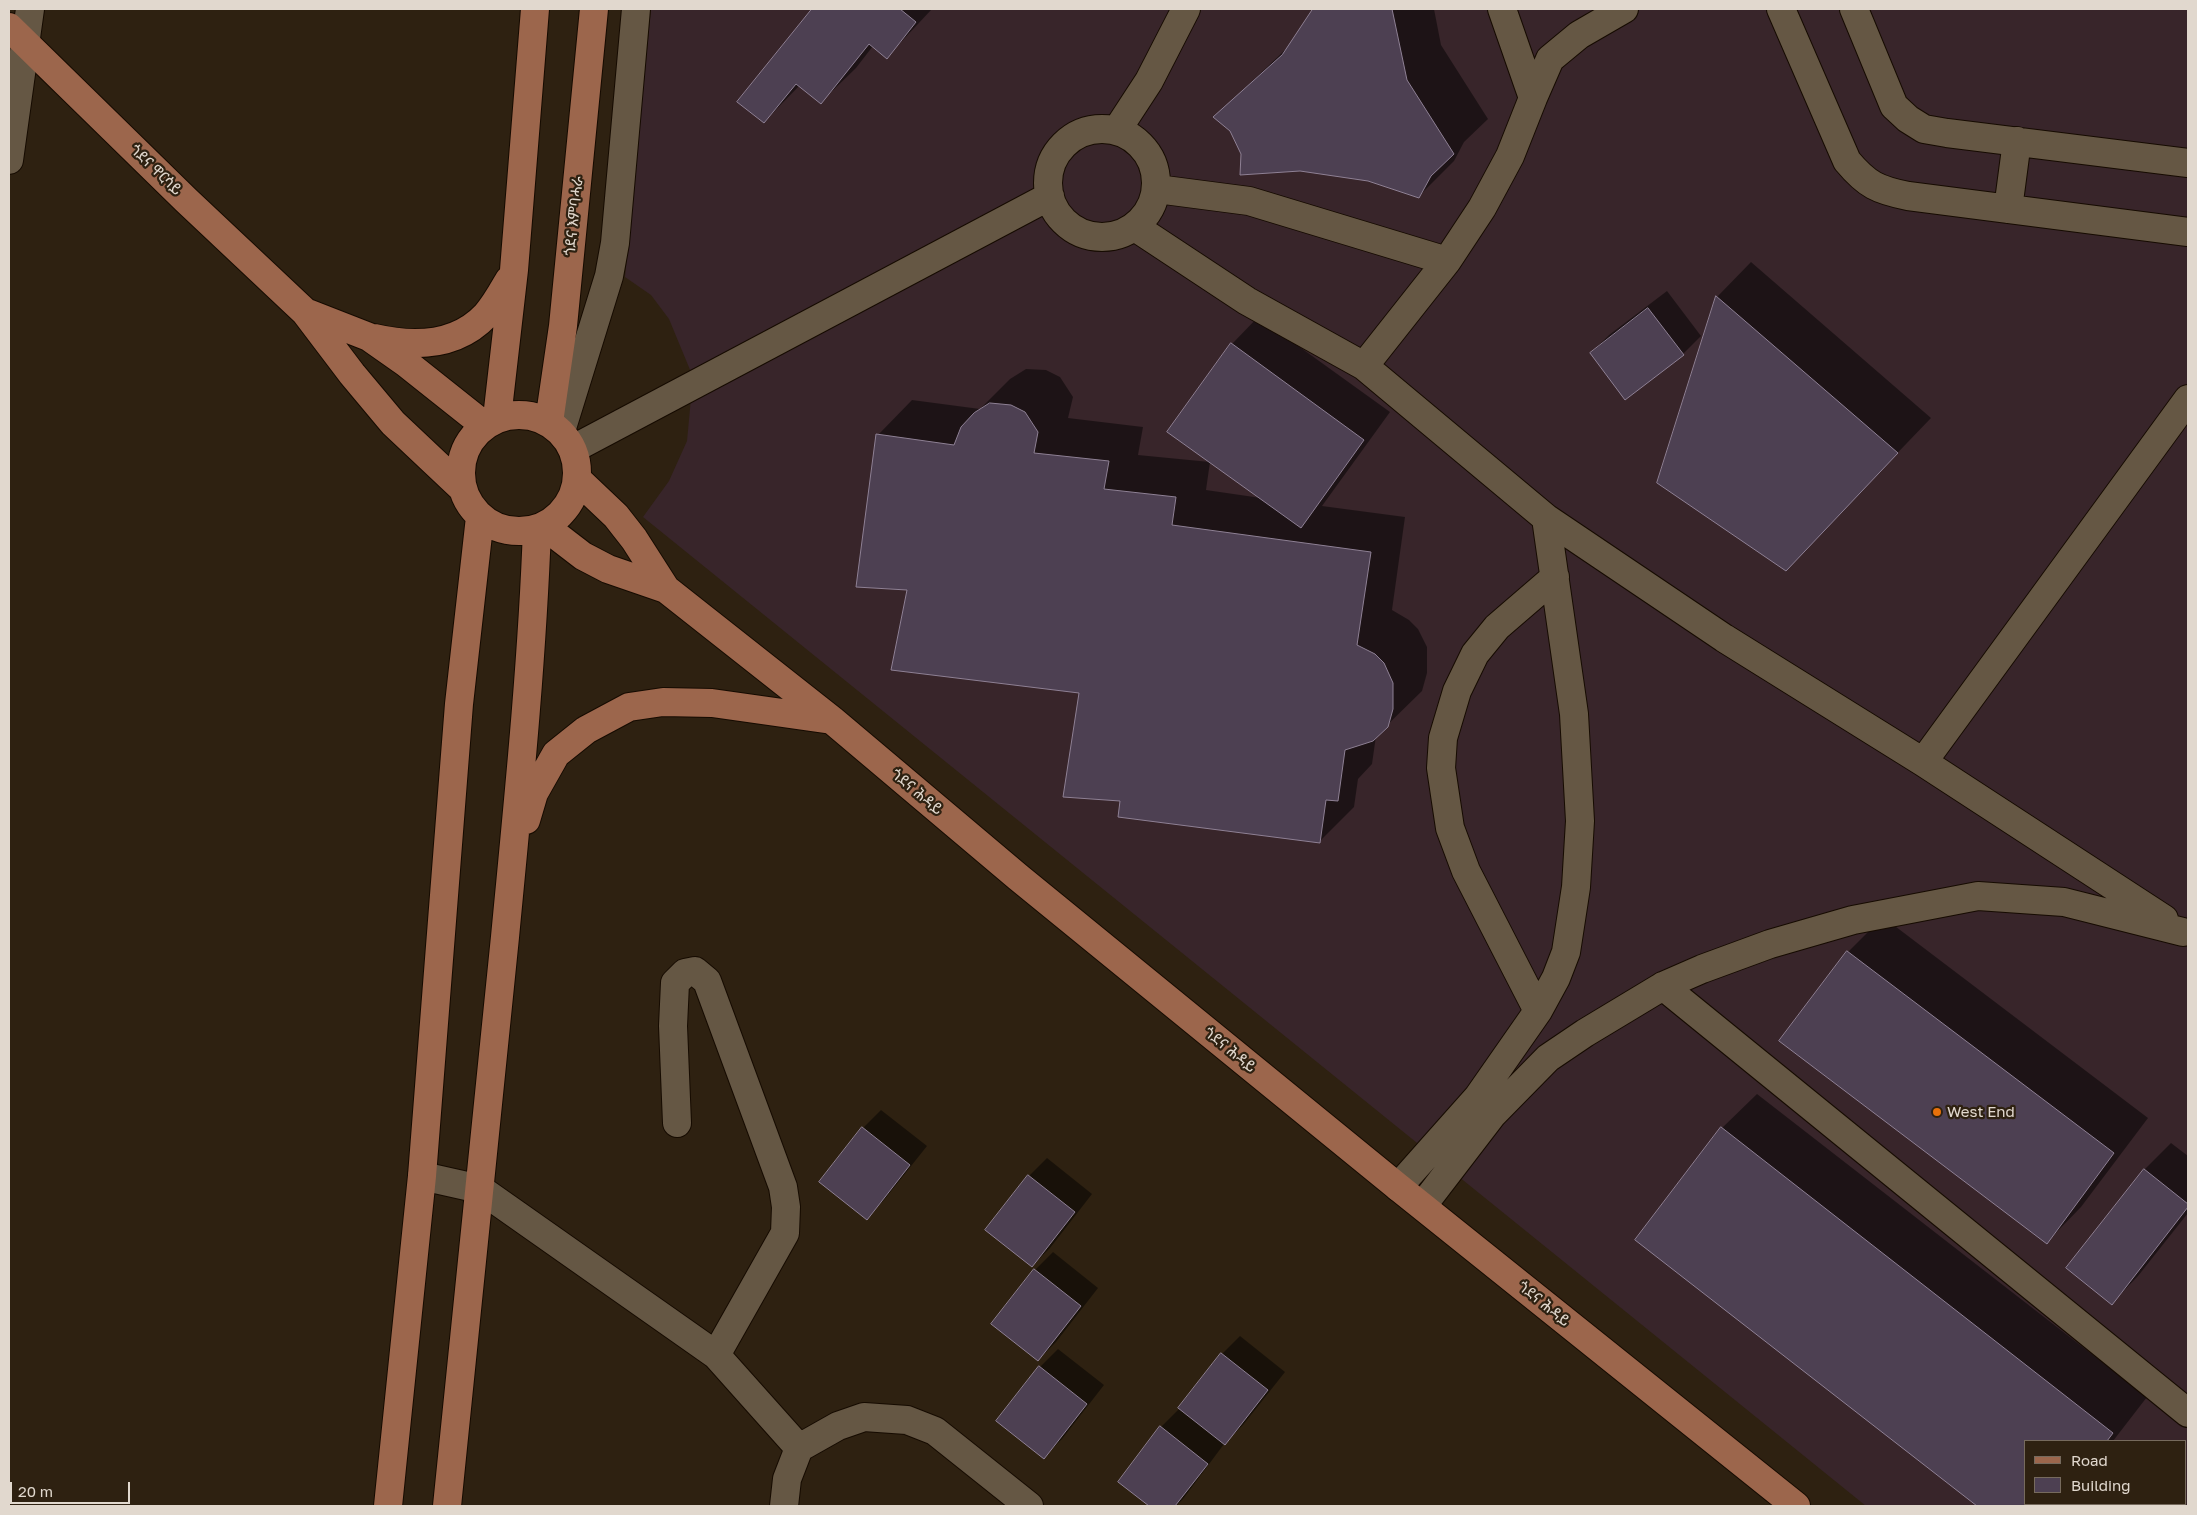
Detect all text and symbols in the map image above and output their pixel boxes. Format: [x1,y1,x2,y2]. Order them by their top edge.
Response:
street label: ጎደና ዋርሳይ [126,141,186,199]
street label: ጎደና እምባሓራ [561,175,587,257]
street label: ጎደና ሕዳይ [888,765,946,819]
street label: ጎደና ሕዳይ [1200,1024,1260,1076]
place label: West End [1947,1103,2015,1121]
marker: West End [1931,1106,1943,1118]
street label: ጎደና ሕዳይ [1514,1278,1574,1330]
legend [2024,1440,2187,1505]
text: Road [2071,1451,2108,1469]
scale bar [12,1472,132,1504]
text: Building [2071,1476,2131,1494]
text: 20 m [18,1482,53,1500]

